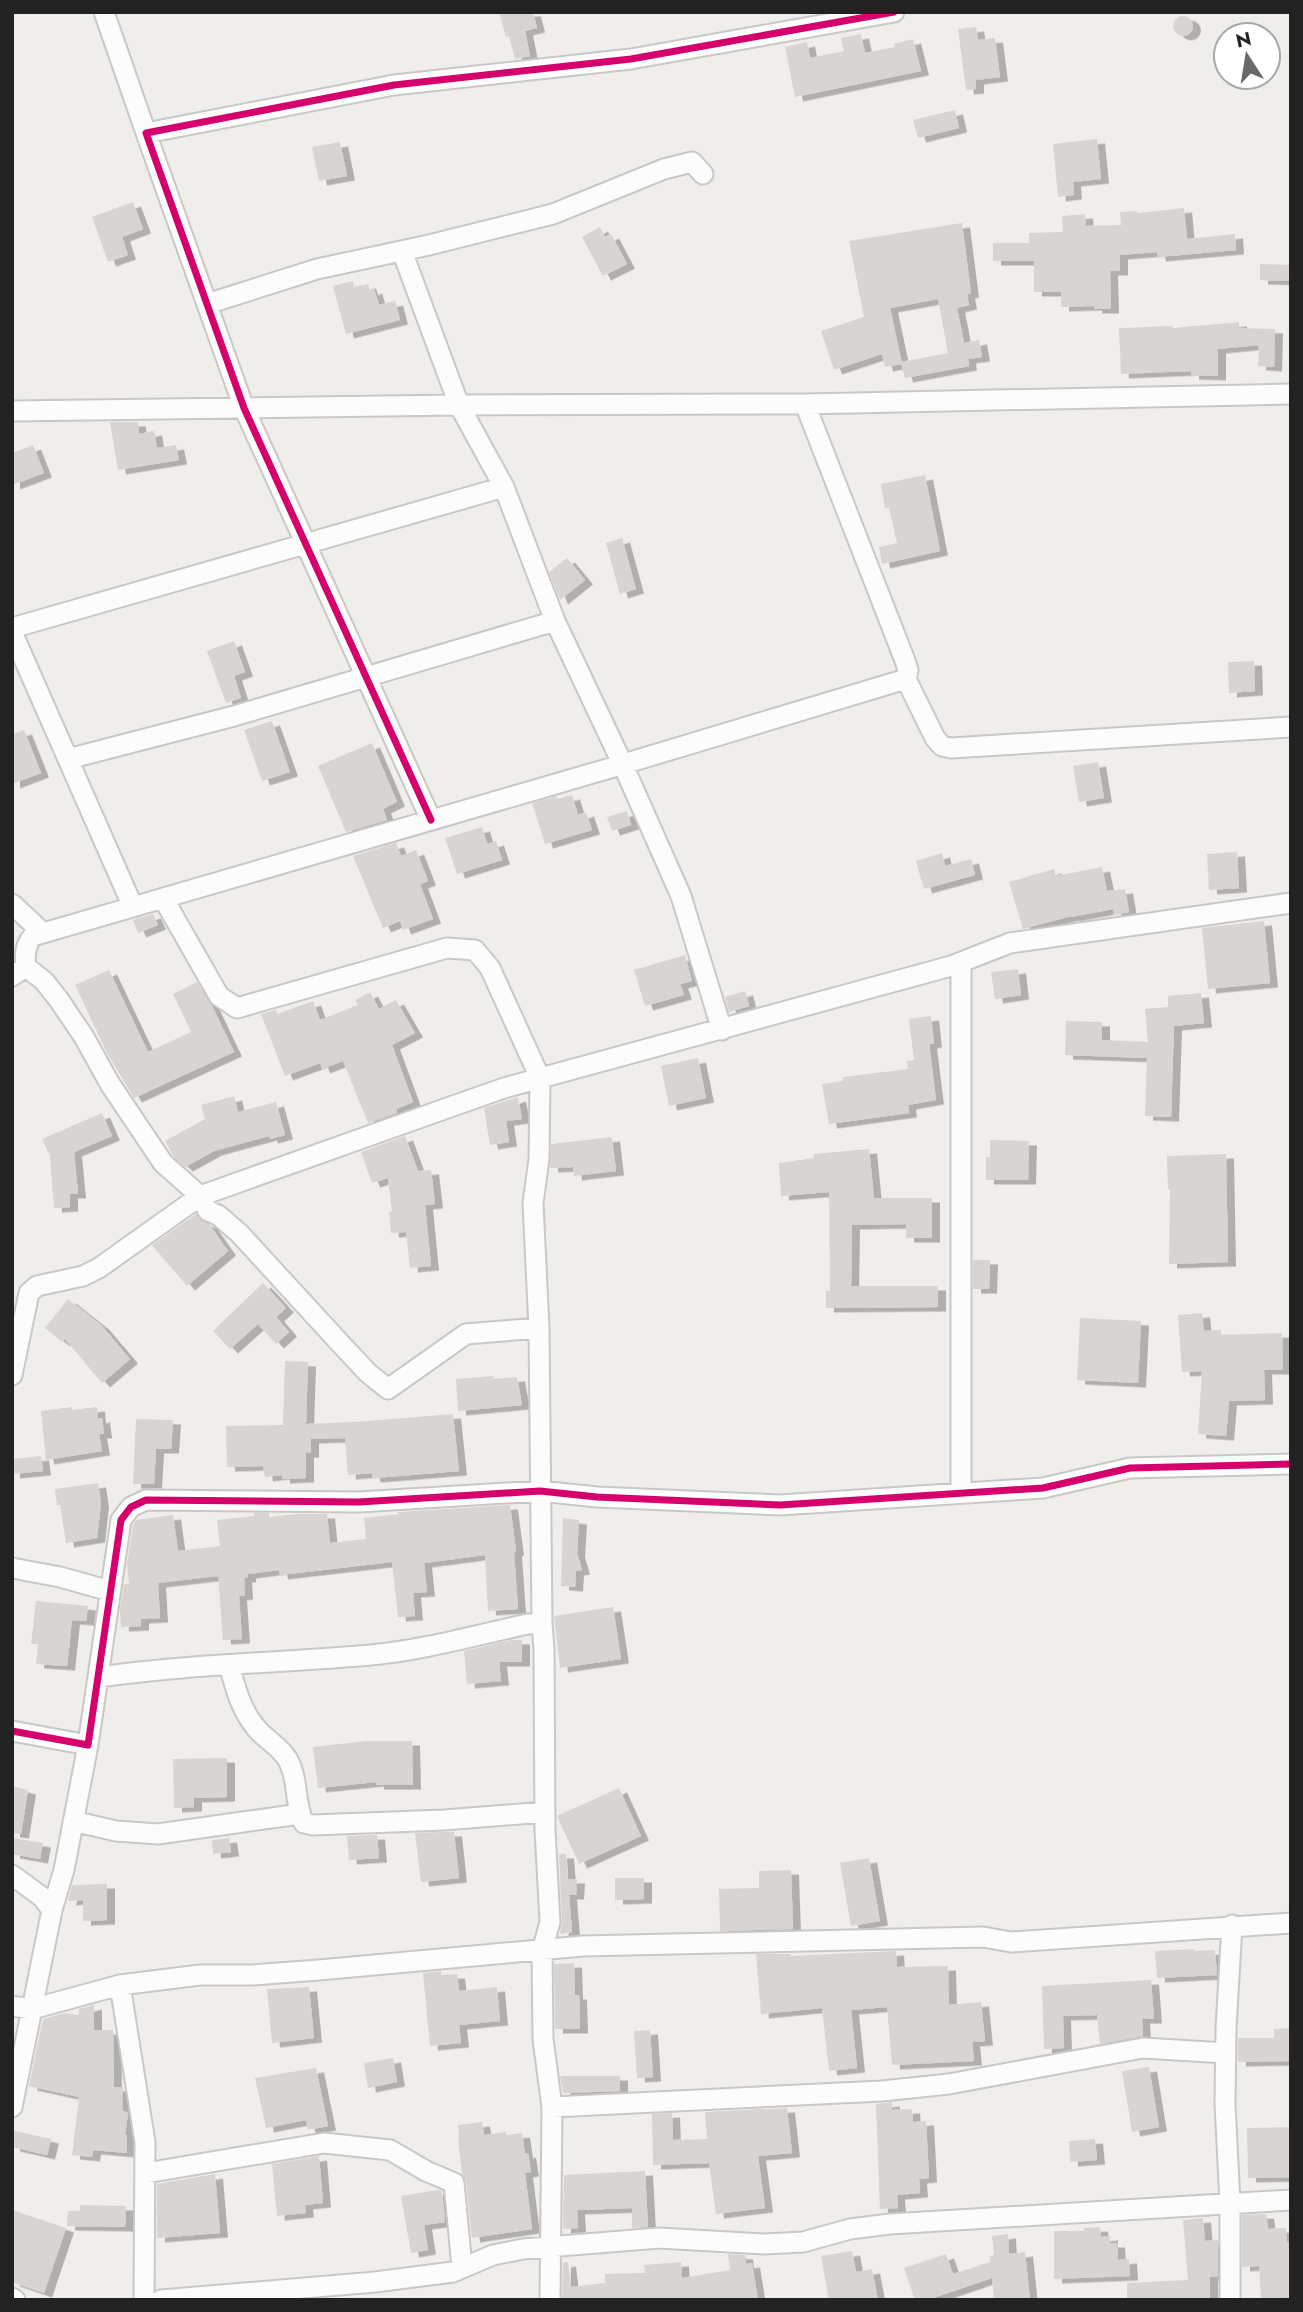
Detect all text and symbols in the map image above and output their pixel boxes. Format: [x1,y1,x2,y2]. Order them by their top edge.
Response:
north arrow [1212,21,1282,91]
text: N [1233,25,1254,55]

